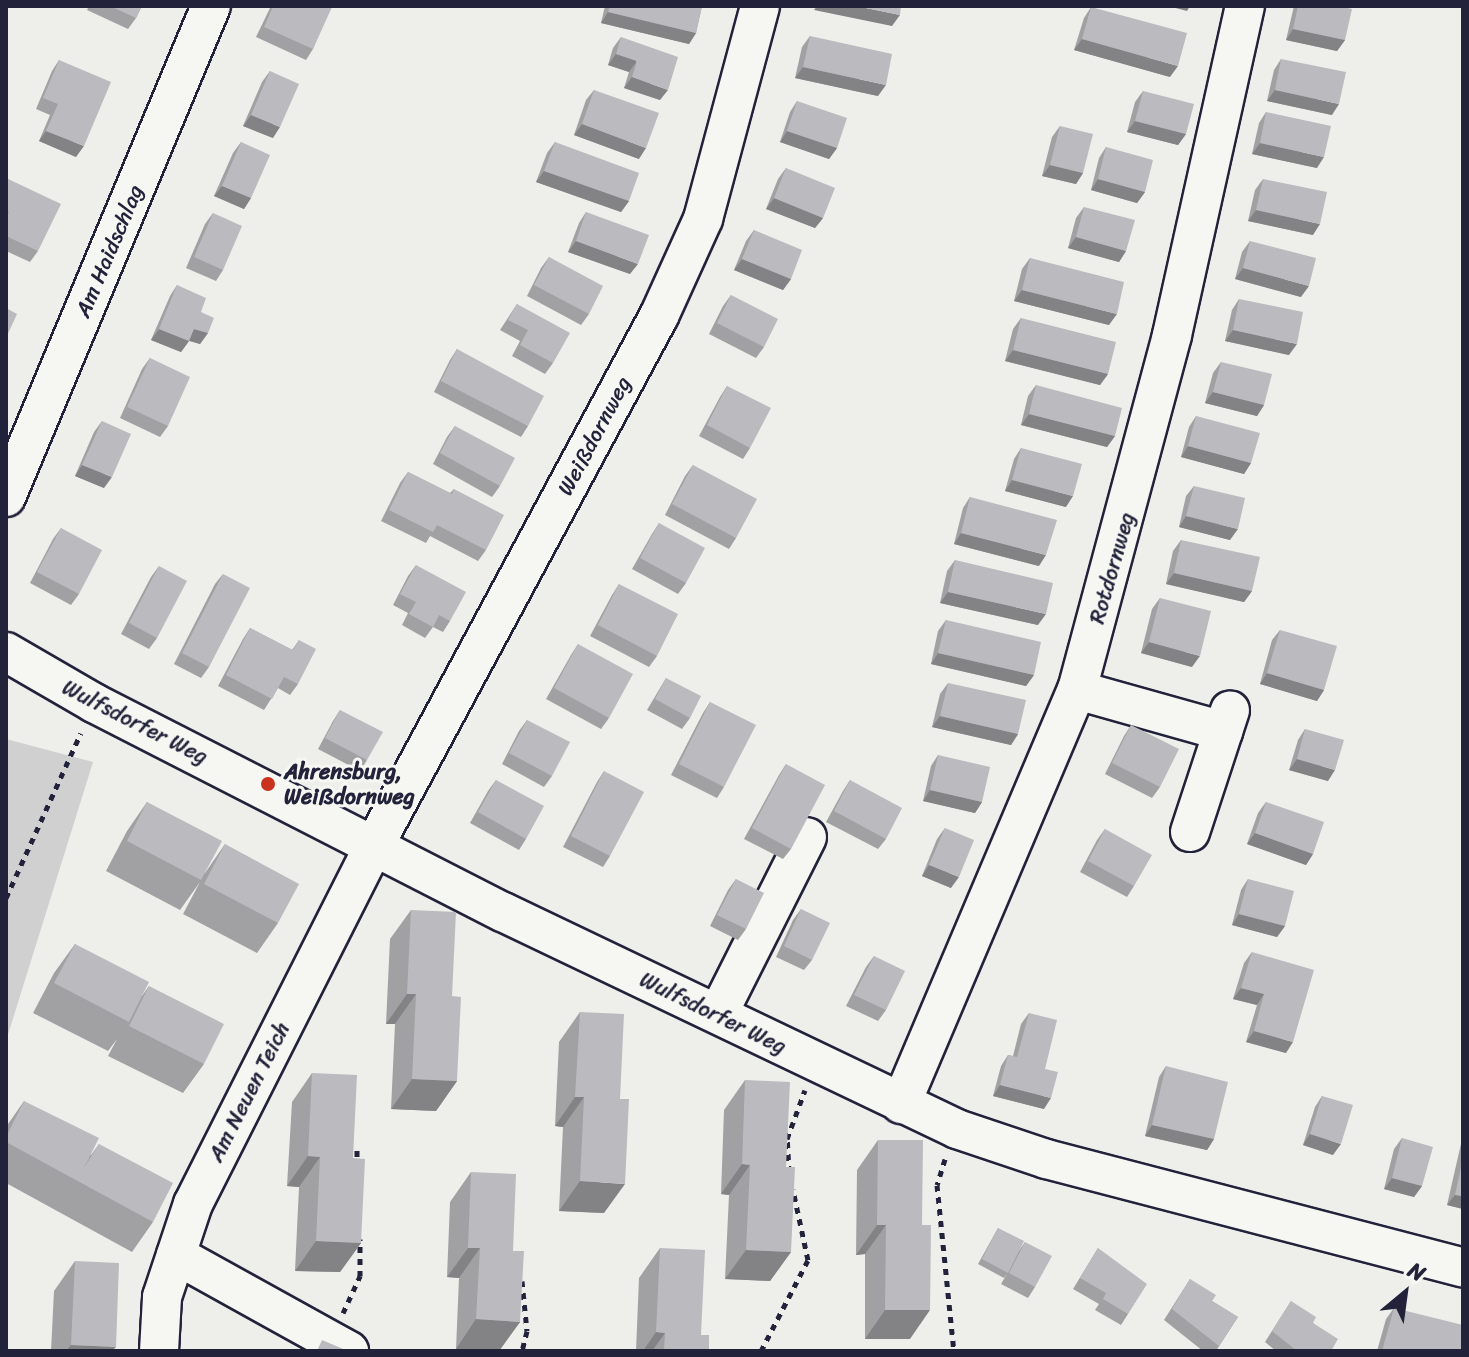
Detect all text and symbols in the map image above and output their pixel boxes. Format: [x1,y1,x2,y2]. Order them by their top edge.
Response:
street label: Am Haidschlag [69,180,149,322]
street label: Weißdornweg [552,372,636,500]
street label: Rotdornweg [1084,509,1140,627]
street label: Wulfsdorfer Weg [58,674,212,770]
place label: Ahrensburg, Weißdornweg [284,758,415,810]
marker: Ahrensburg, Weißdornweg [259,775,277,793]
street label: Wulfsdorfer Weg [635,966,791,1060]
street label: Am Neuen Teich [202,1018,296,1166]
text: N [1401,1251,1433,1292]
north arrow [1365,1253,1445,1333]

